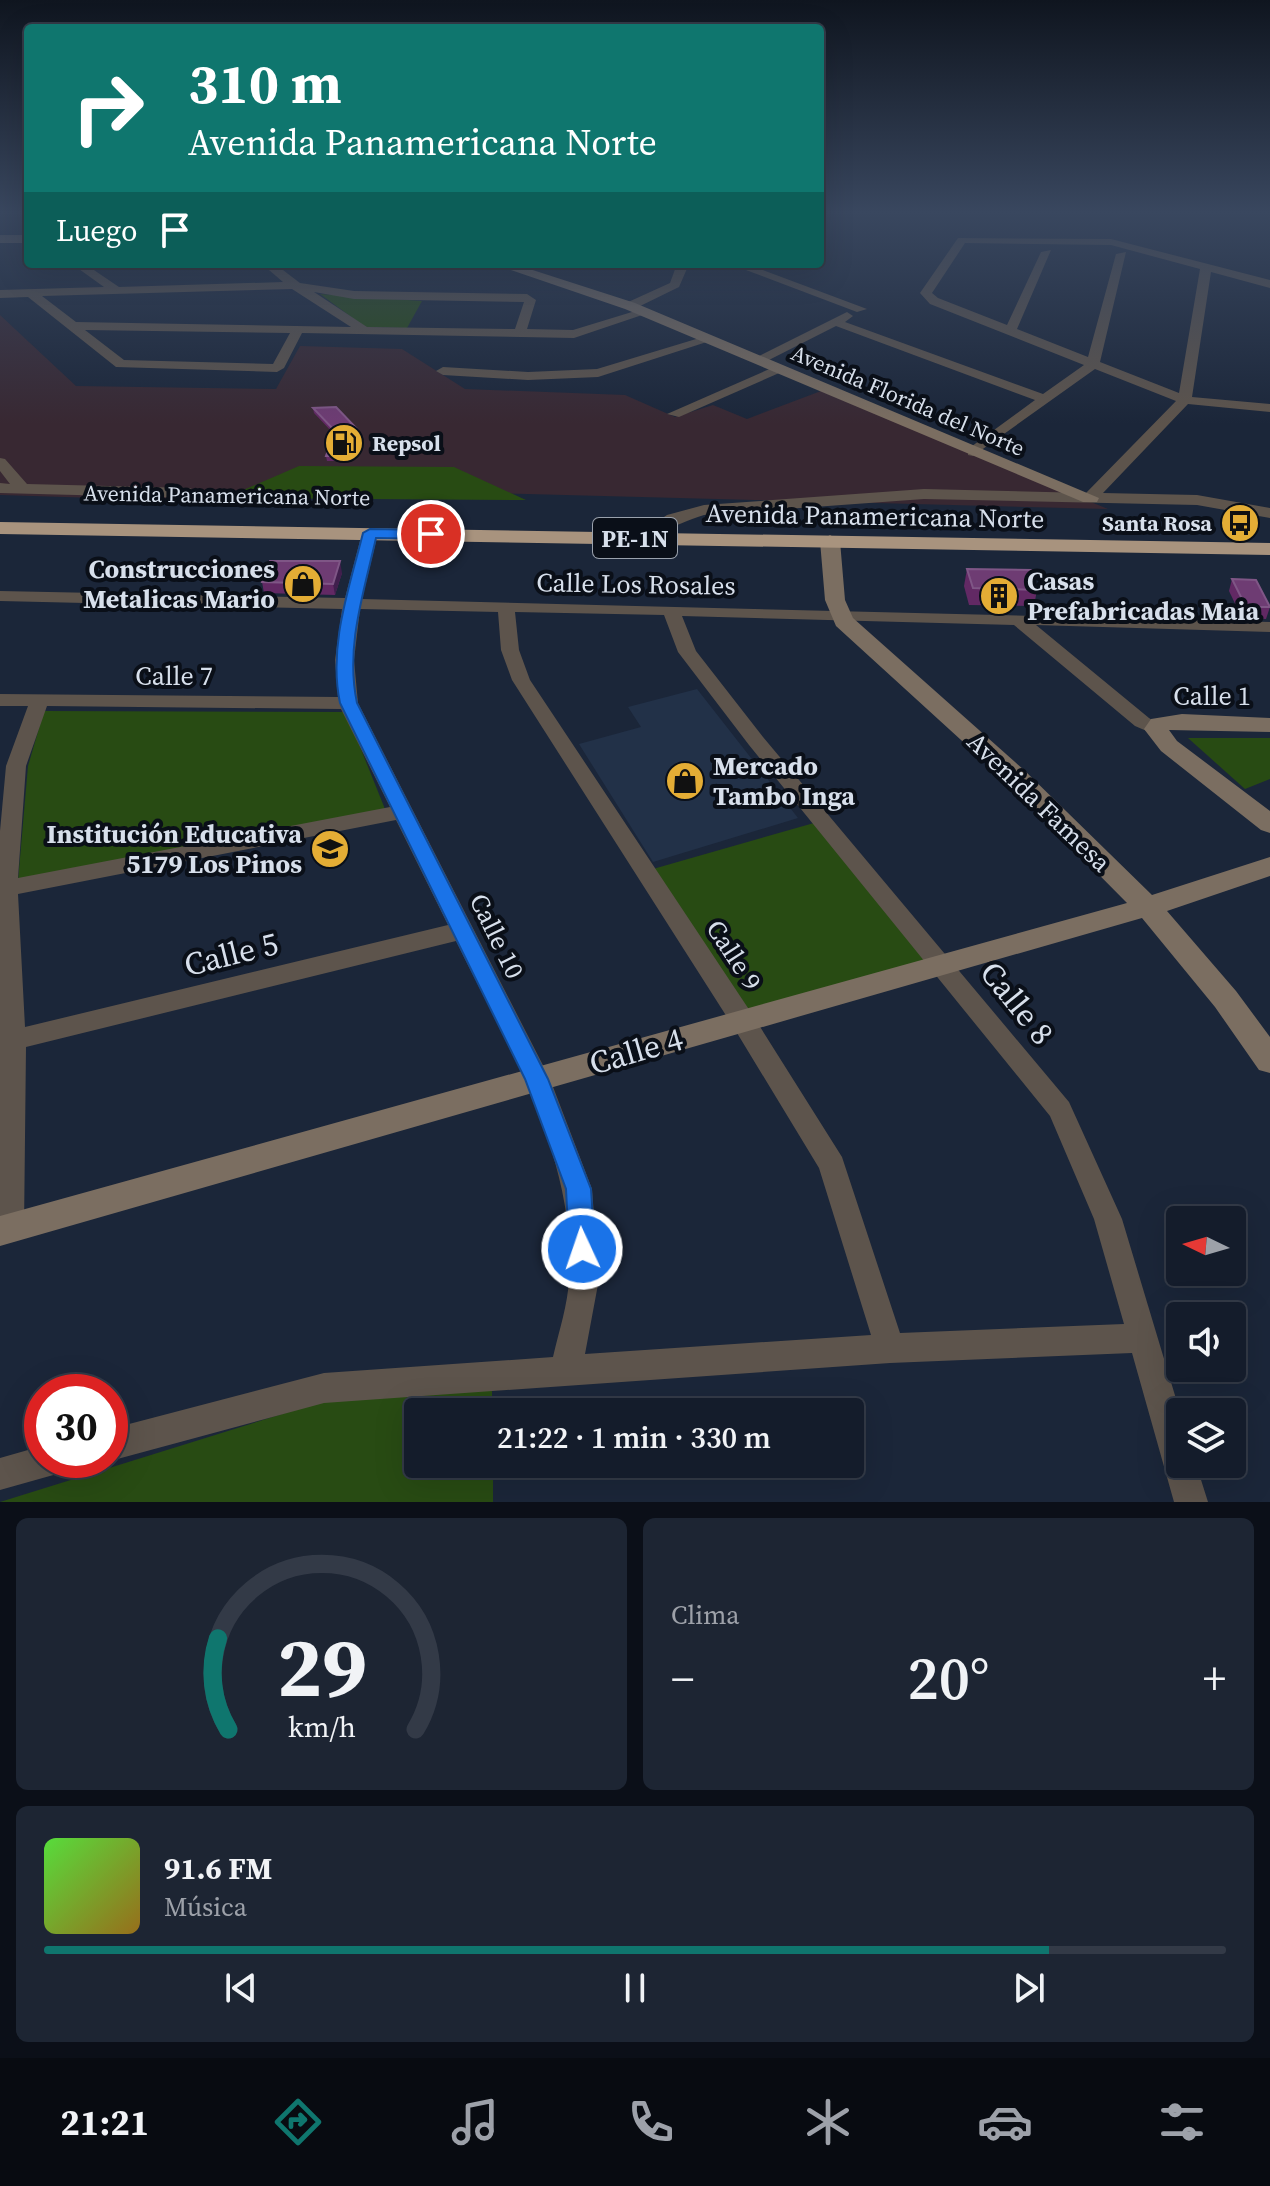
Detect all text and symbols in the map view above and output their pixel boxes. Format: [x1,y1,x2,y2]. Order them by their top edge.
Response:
text: 310 m [188,45,342,122]
icon: right [56,56,160,160]
text: Avenida Panamericana Norte [188,118,657,167]
icon: arrive [153,208,197,252]
text: Luego [56,210,137,251]
street label: Avenida Florida del Norte [787,337,1029,463]
fuel station icon: Repsol [323,422,365,464]
place label: Repsol [372,428,441,458]
street label: Avenida Panamericana Norte [83,478,371,512]
street label: Avenida Panamericana Norte [705,495,1045,537]
pin [397,500,465,568]
bus stop icon: Santa Rosa [1219,502,1261,544]
place label: Santa Rosa [1102,508,1212,538]
icon: arrive [409,512,453,556]
road number: PE-1N [593,518,677,558]
place label: Construcciones Metalicas Mario [83,551,275,617]
shop icon: Construcciones Metalicas Mario [282,563,324,605]
place label: Casas Prefabricadas Maia [1027,563,1259,629]
street label: Calle Los Rosales [536,564,736,604]
building icon: Casas Prefabricadas Maia [978,575,1020,617]
street label: Calle 7 [135,658,213,694]
street label: Calle 1 [1173,678,1251,714]
street label: Avenida Famesa [959,724,1119,880]
place label: Mercado Tambo Inga [713,748,855,814]
shop icon: Mercado Tambo Inga [664,760,706,802]
place label: Institución Educativa 5179 Los Pinos [46,816,302,882]
school or university icon: Institución Educativa 5179 Los Pinos [309,828,351,870]
street label: Calle 10 [461,887,533,985]
street label: Calle 9 [698,913,770,997]
street label: Calle 5 [179,921,283,987]
street label: Calle 8 [970,952,1064,1054]
street label: Calle 4 [584,1017,688,1085]
north arrow [1166,1206,1246,1286]
map controls [1166,1206,1246,1478]
position arrow [540,1207,624,1291]
button: sound [1166,1302,1246,1382]
speed limit sign: 30 [24,1374,128,1478]
button: layers [1166,1398,1246,1478]
text: 21:22 · 1 min · 330 m [497,1417,771,1458]
text: Clima [671,1597,740,1633]
text: 29 [276,1610,367,1724]
text: 20° [907,1637,990,1719]
text: − [671,1648,694,1709]
text: + [1203,1648,1226,1709]
text: km/h [287,1707,356,1747]
text: 91.6 FM [164,1848,272,1889]
text: Música [164,1889,247,1925]
icon: previous [219,1966,263,2010]
icon: pause [613,1966,657,2010]
icon: next [1007,1966,1051,2010]
icon: directions [270,2094,326,2150]
icon: music [447,2094,503,2150]
icon: phone [623,2094,679,2150]
icon: climate [800,2094,856,2150]
icon: car [977,2094,1033,2150]
icon: filters [1154,2094,1210,2150]
text: 21:21 [60,2098,149,2147]

